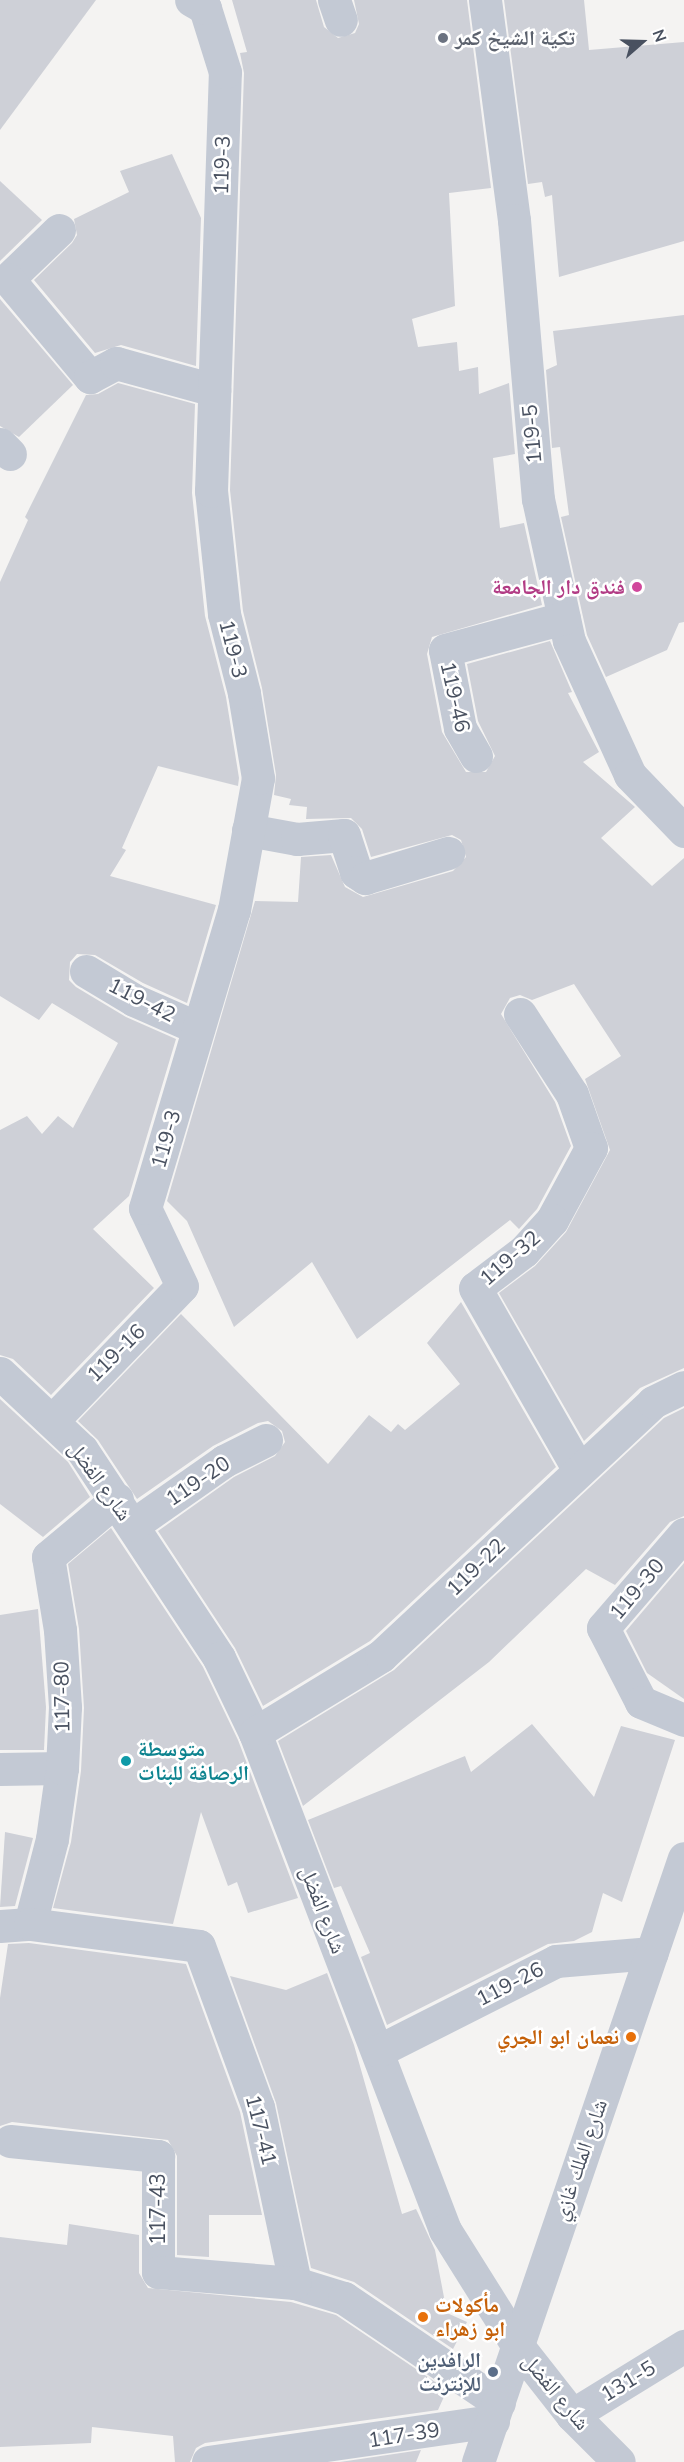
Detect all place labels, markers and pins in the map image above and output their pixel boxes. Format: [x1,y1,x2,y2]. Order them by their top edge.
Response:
place label: تكية الشيخ كمر [455,25,575,51]
marker: تكية الشيخ كمر [436,31,450,45]
place label: فندق دار الجامعة [492,574,625,600]
marker: فندق دار الجامعة [630,580,644,594]
place label: متوسطة الرصافة للبنات [138,1736,249,1786]
marker: متوسطة الرصافة للبنات [119,1754,133,1768]
place label: نعمان ابو الجري [497,2024,619,2050]
marker: نعمان ابو الجري [624,2030,638,2044]
place label: مأكولات ابو زهراء [435,2292,505,2342]
marker: مأكولات ابو زهراء [416,2310,430,2324]
place label: الرافدين للإنترنت [417,2347,481,2397]
marker: الرافدين للإنترنت [486,2365,500,2379]

